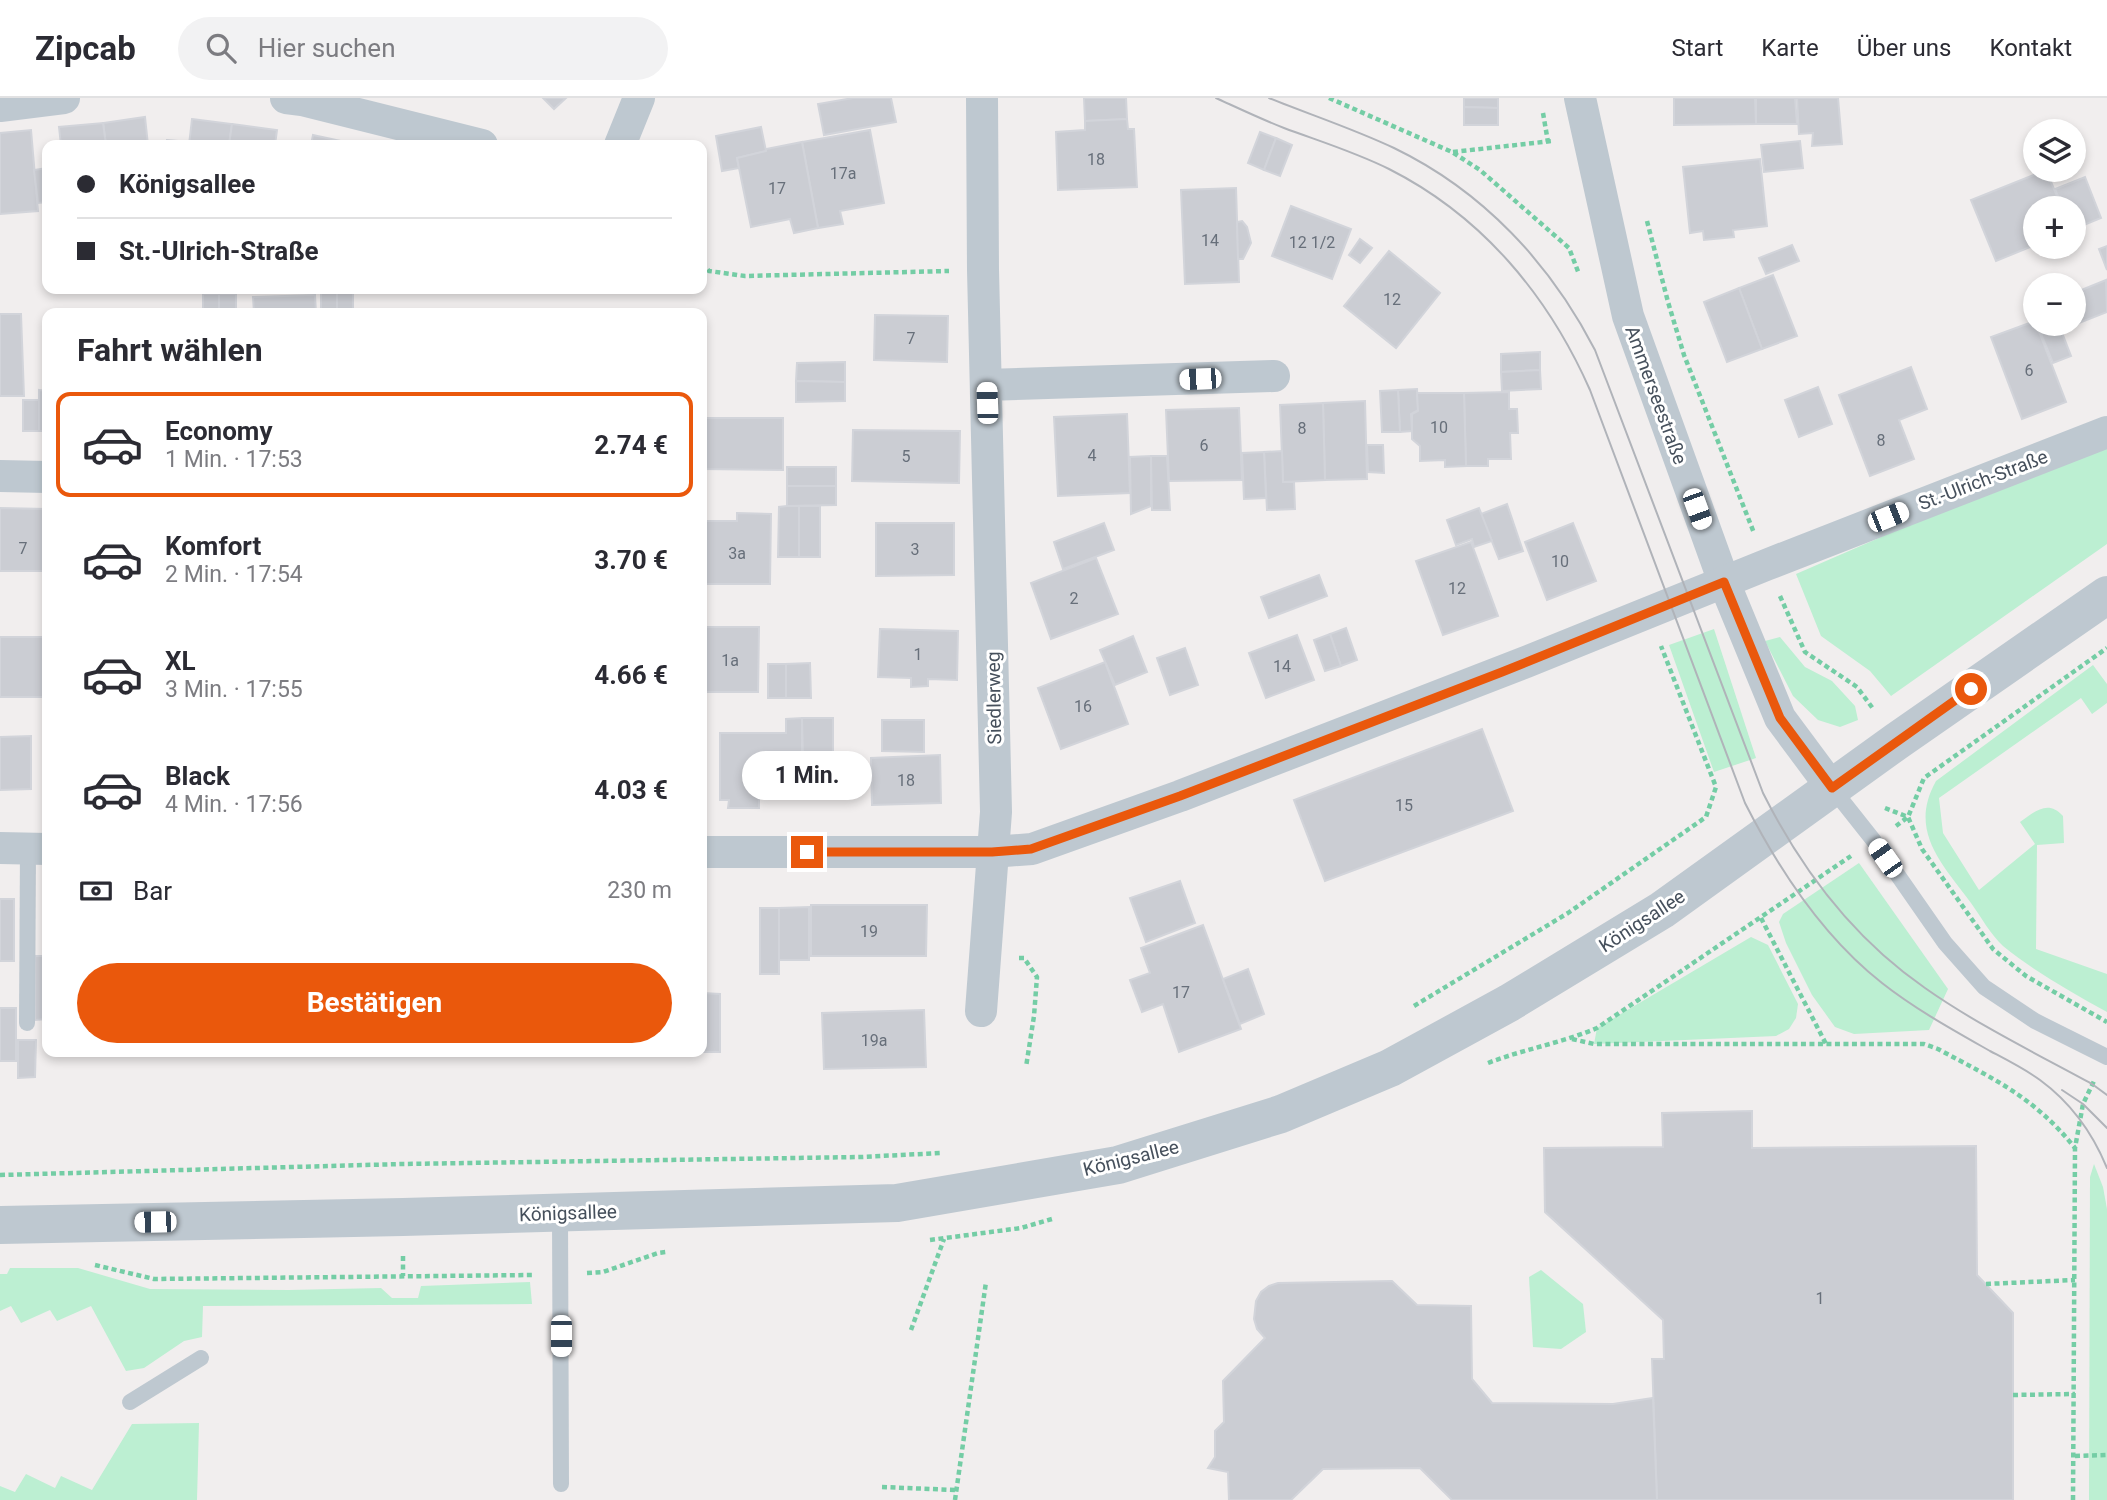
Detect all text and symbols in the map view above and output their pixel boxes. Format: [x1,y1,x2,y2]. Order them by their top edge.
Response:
search box [178,17,668,80]
text: Zipcab [35,29,136,68]
icon: search [202,29,240,67]
text: Hier suchen [258,33,396,63]
text: Start [1672,34,1723,62]
text: Karte [1761,34,1819,62]
text: Über uns [1857,34,1951,62]
text: Kontakt [1989,34,2072,62]
map controls [2023,119,2086,336]
button: layers [2023,119,2086,182]
house number: 18 [1087,150,1105,169]
house number: 17a [830,164,856,183]
text: Königsallee [119,169,255,199]
house number: 17 [768,179,786,198]
button: + [2023,196,2086,259]
house number: 14 [1201,231,1219,250]
house number: 12 1/2 [1289,233,1335,252]
text: St.-Ulrich-Straße [119,236,319,266]
button: − [2023,273,2086,336]
house number: 12 [1383,290,1401,309]
street label: Ammerseestraße [1620,322,1692,468]
house number: 7 [907,329,916,348]
text: Fahrt wählen [77,331,263,369]
house number: 6 [2025,361,2034,380]
car [1179,368,1222,390]
car [976,382,999,424]
icon: car [81,413,144,476]
text: Economy [165,416,272,446]
house number: 10 [1430,418,1448,437]
house number: 8 [1298,419,1307,438]
text: 2.74 € [594,430,668,460]
house number: 8 [1877,431,1886,450]
house number: 6 [1200,436,1209,455]
street label: St.-Ulrich-Straße [1915,445,2051,515]
text: 1 Min. · 17:53 [165,446,303,473]
house number: 4 [1088,446,1097,465]
house number: 5 [902,447,911,466]
car [1680,486,1715,532]
car [1865,499,1912,535]
icon: car [81,528,144,591]
text: Komfort [165,531,261,561]
house number: 7 [19,539,28,558]
house number: 3 [911,540,920,559]
house number: 3a [728,544,746,563]
text: 3.70 € [594,545,668,575]
house number: 10 [1551,552,1569,571]
text: 2 Min. · 17:54 [165,561,303,588]
house number: 12 [1448,579,1466,598]
house number: 2 [1070,589,1079,608]
icon: car [81,643,144,706]
house number: 1 [914,645,923,664]
text: XL [165,646,196,676]
house number: 1a [721,651,739,670]
street label: Siedlerweg [982,651,1006,745]
house number: 14 [1273,657,1291,676]
text: 4.66 € [594,660,668,690]
route start [1955,673,1987,705]
text: 3 Min. · 17:55 [165,676,303,703]
house number: 16 [1074,697,1092,716]
callout: 1 Min. [742,750,872,800]
icon: car [81,758,144,821]
text: Black [165,761,230,791]
text: 1 Min. [775,762,839,789]
house number: 18 [897,771,915,790]
text: 4.03 € [594,775,668,805]
text: 4 Min. · 17:56 [165,791,303,818]
house number: 15 [1395,796,1413,815]
car [1865,835,1906,881]
route end [791,836,823,868]
icon: cash [77,872,115,910]
text: Bar [133,876,172,906]
text: 230 m [607,877,672,904]
street label: Königsallee [1595,885,1689,957]
house number: 19 [860,922,878,941]
button: Bestätigen [77,963,672,1043]
house number: 17 [1172,983,1190,1002]
house number: 19a [861,1031,887,1050]
street label: Königsallee [1081,1135,1181,1181]
street label: Königsallee [519,1200,617,1226]
car [134,1211,177,1233]
house number: 1 [1816,1289,1825,1308]
car [551,1315,572,1357]

